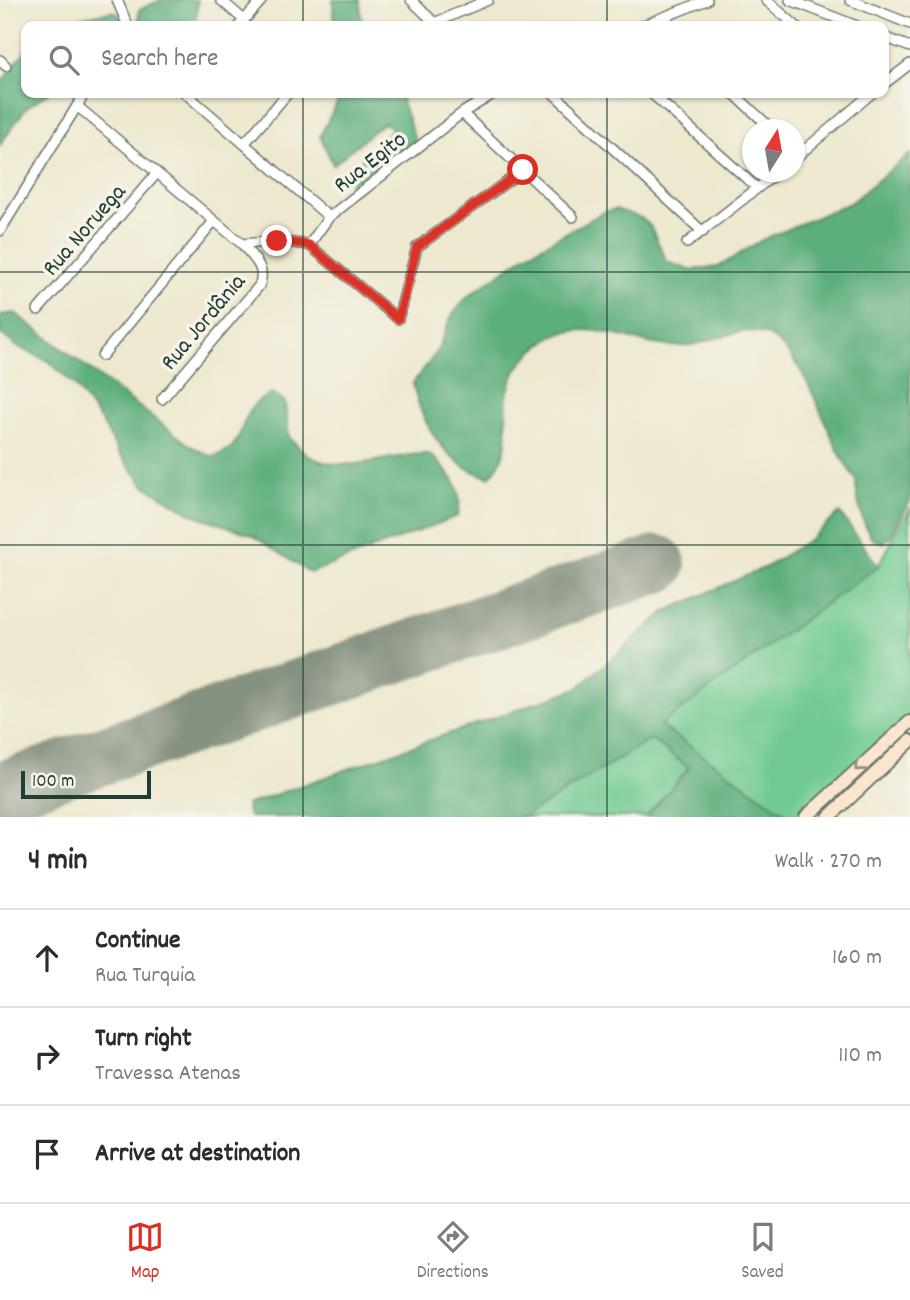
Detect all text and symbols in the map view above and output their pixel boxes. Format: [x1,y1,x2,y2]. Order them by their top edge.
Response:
search box [21,21,889,98]
icon: search [45,41,83,79]
text: Search here [101,41,219,78]
north arrow [742,119,805,182]
street label: Rua Egito [327,124,414,203]
route start [507,154,538,185]
street label: Rua Noruega [35,177,136,285]
route end [261,225,292,256]
street label: Rua Jordânia [154,267,255,379]
one-way arrow [854,759,867,771]
scale bar [21,768,150,800]
text: 100 m [32,769,74,796]
text: 4 min [28,841,87,884]
text: Walk · 270 m [775,846,882,879]
text: Continue [95,923,180,960]
icon: ahead [28,939,66,977]
text: 160 m [832,942,882,975]
text: Rua Turquia [95,960,195,993]
text: Turn right [95,1021,192,1058]
icon: right [28,1037,66,1075]
text: 110 m [838,1040,882,1073]
text: Travessa Atenas [95,1058,241,1091]
icon: arrive [28,1135,66,1173]
text: Arrive at destination [95,1136,300,1173]
tab: Map [126,1218,164,1287]
tab: Directions [417,1218,489,1287]
tab: Saved [741,1218,784,1287]

